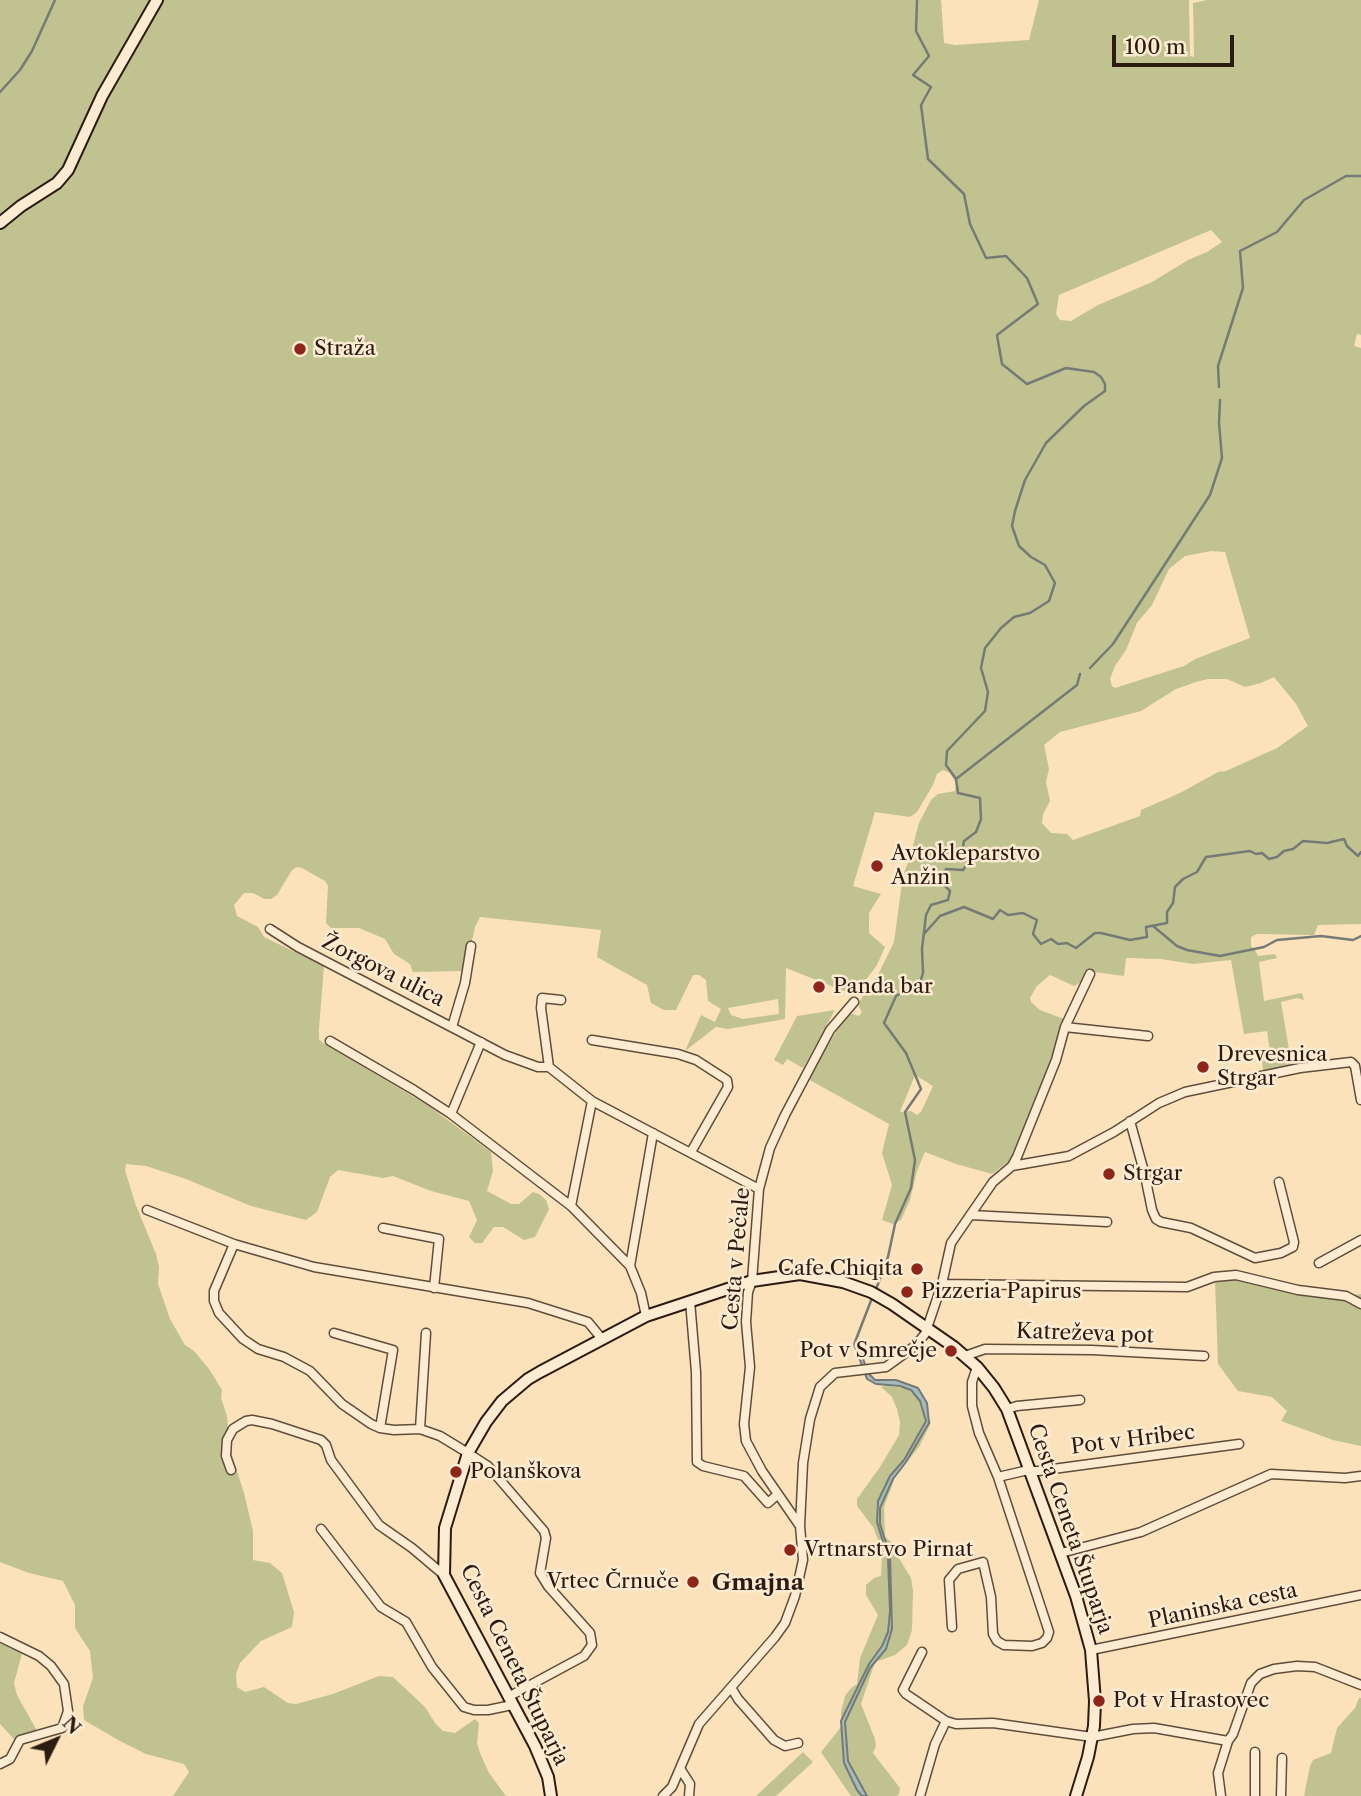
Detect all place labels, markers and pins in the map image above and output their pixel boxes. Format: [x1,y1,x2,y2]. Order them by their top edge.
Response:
place label: Straža [314,336,376,362]
marker: Straža [292,341,308,357]
place label: Avtokleparstvo Anžin [891,841,1040,891]
marker: Avtokleparstvo Anžin [869,858,885,874]
place label: Panda bar [833,974,933,1000]
marker: Panda bar [811,979,827,995]
place label: Drevesnica Strgar [1217,1042,1327,1092]
marker: Drevesnica Strgar [1195,1059,1211,1075]
place label: Strgar [1123,1161,1183,1187]
marker: Strgar [1101,1166,1117,1182]
place label: Cafe Chiqita [778,1256,903,1282]
marker: Cafe Chiqita [909,1261,925,1277]
place label: Pizzeria Papirus [921,1279,1081,1305]
marker: Pizzeria Papirus [899,1284,915,1300]
place label: Pot v Smrečje [799,1338,937,1364]
marker: Pot v Smrečje [943,1343,959,1359]
place label: Polanškova [470,1459,581,1485]
marker: Polanškova [448,1464,464,1480]
place label: Vrtnarstvo Pirnat [804,1537,973,1563]
marker: Vrtnarstvo Pirnat [782,1542,798,1558]
place label: Vrtec Črnuče [547,1569,679,1595]
marker: Vrtec Črnuče [685,1574,701,1590]
place label: Pot v Hrastovec [1113,1688,1269,1714]
marker: Pot v Hrastovec [1091,1693,1107,1709]

